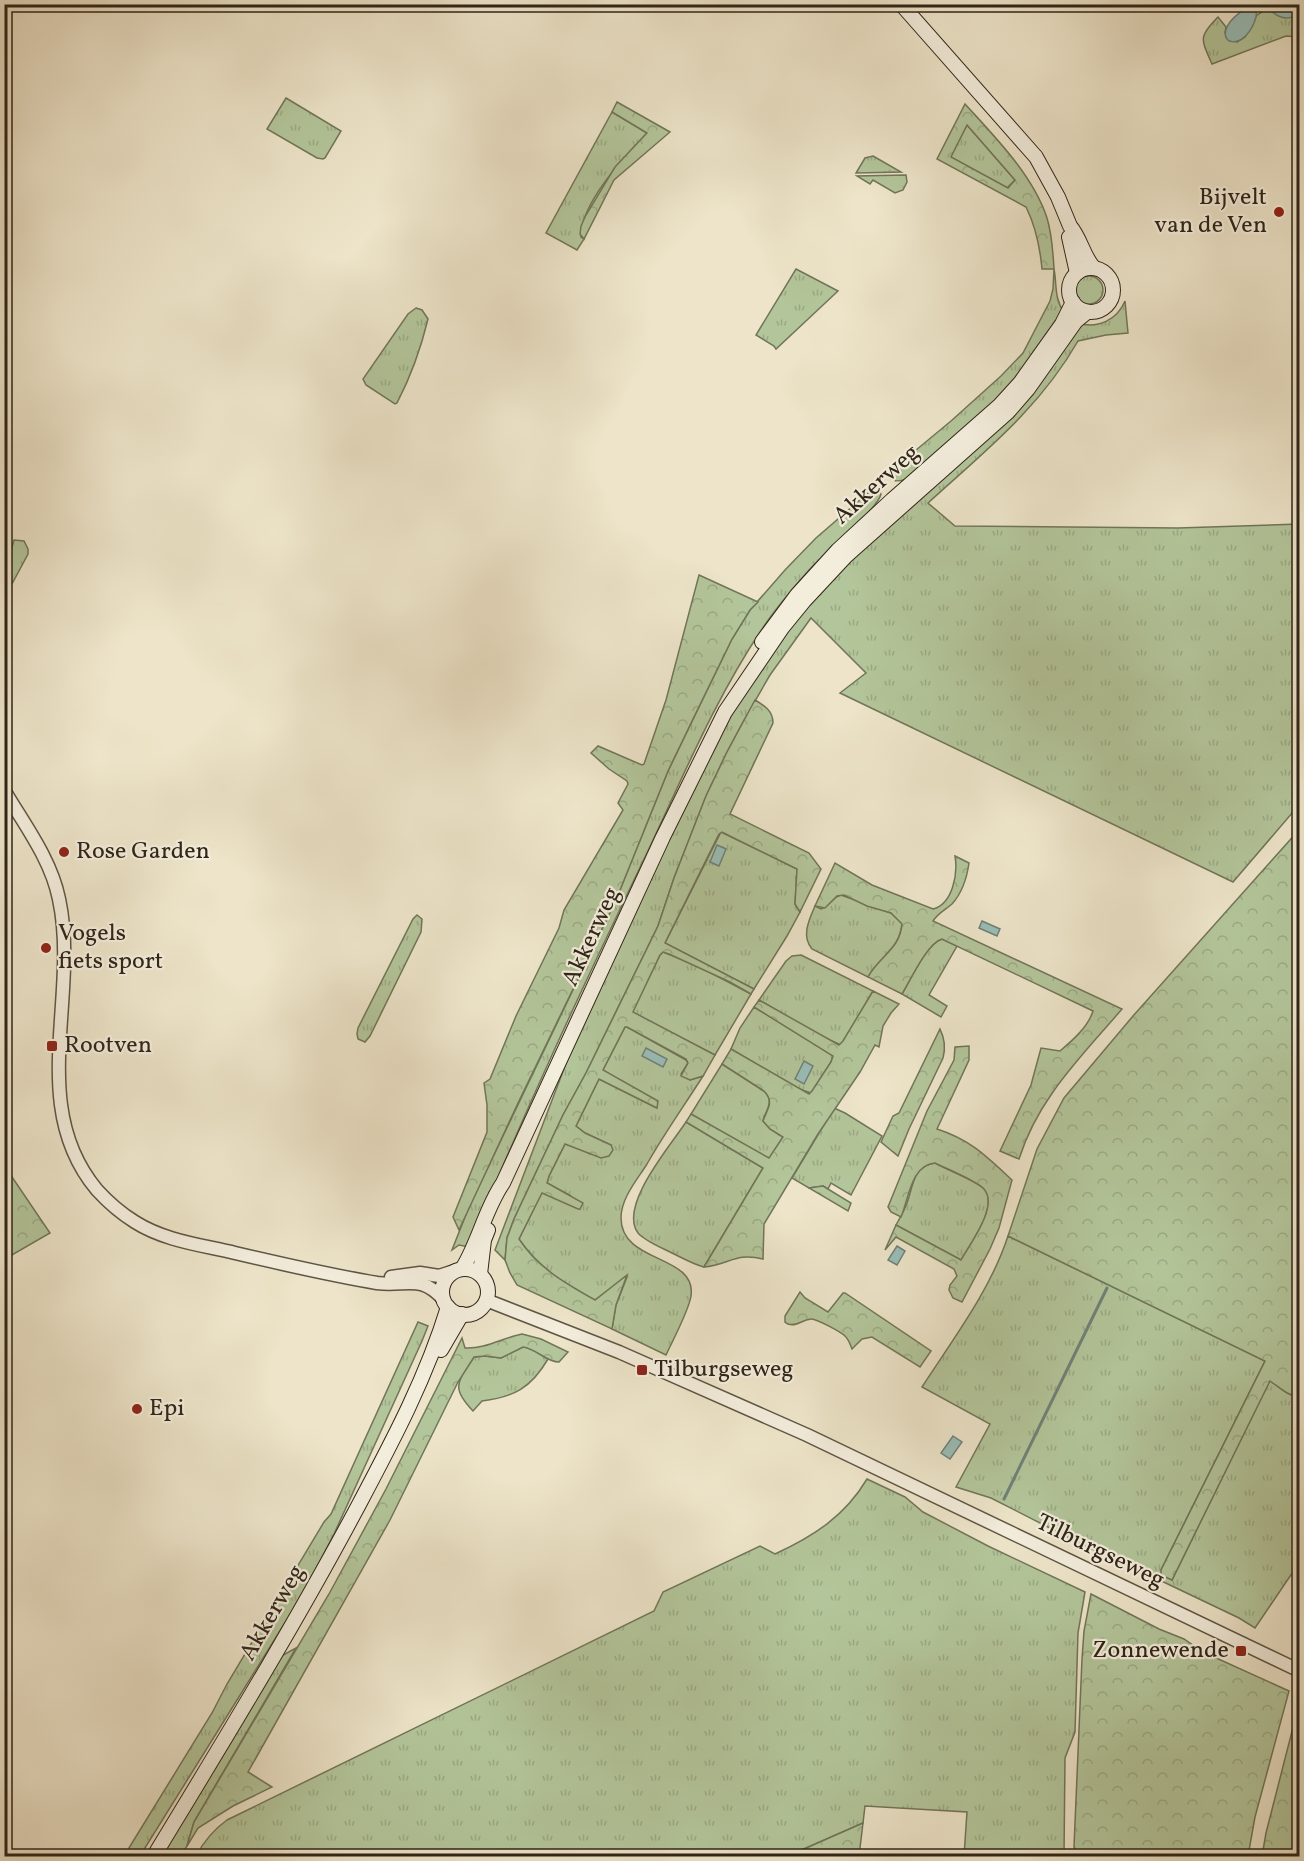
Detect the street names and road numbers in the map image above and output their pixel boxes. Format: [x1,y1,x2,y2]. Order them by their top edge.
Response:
street label: Akkerweg [826,437,928,533]
street label: Akkerweg [554,882,630,992]
street label: Tilburgseweg [1030,1506,1170,1598]
street label: Akkerweg [232,1559,314,1667]

